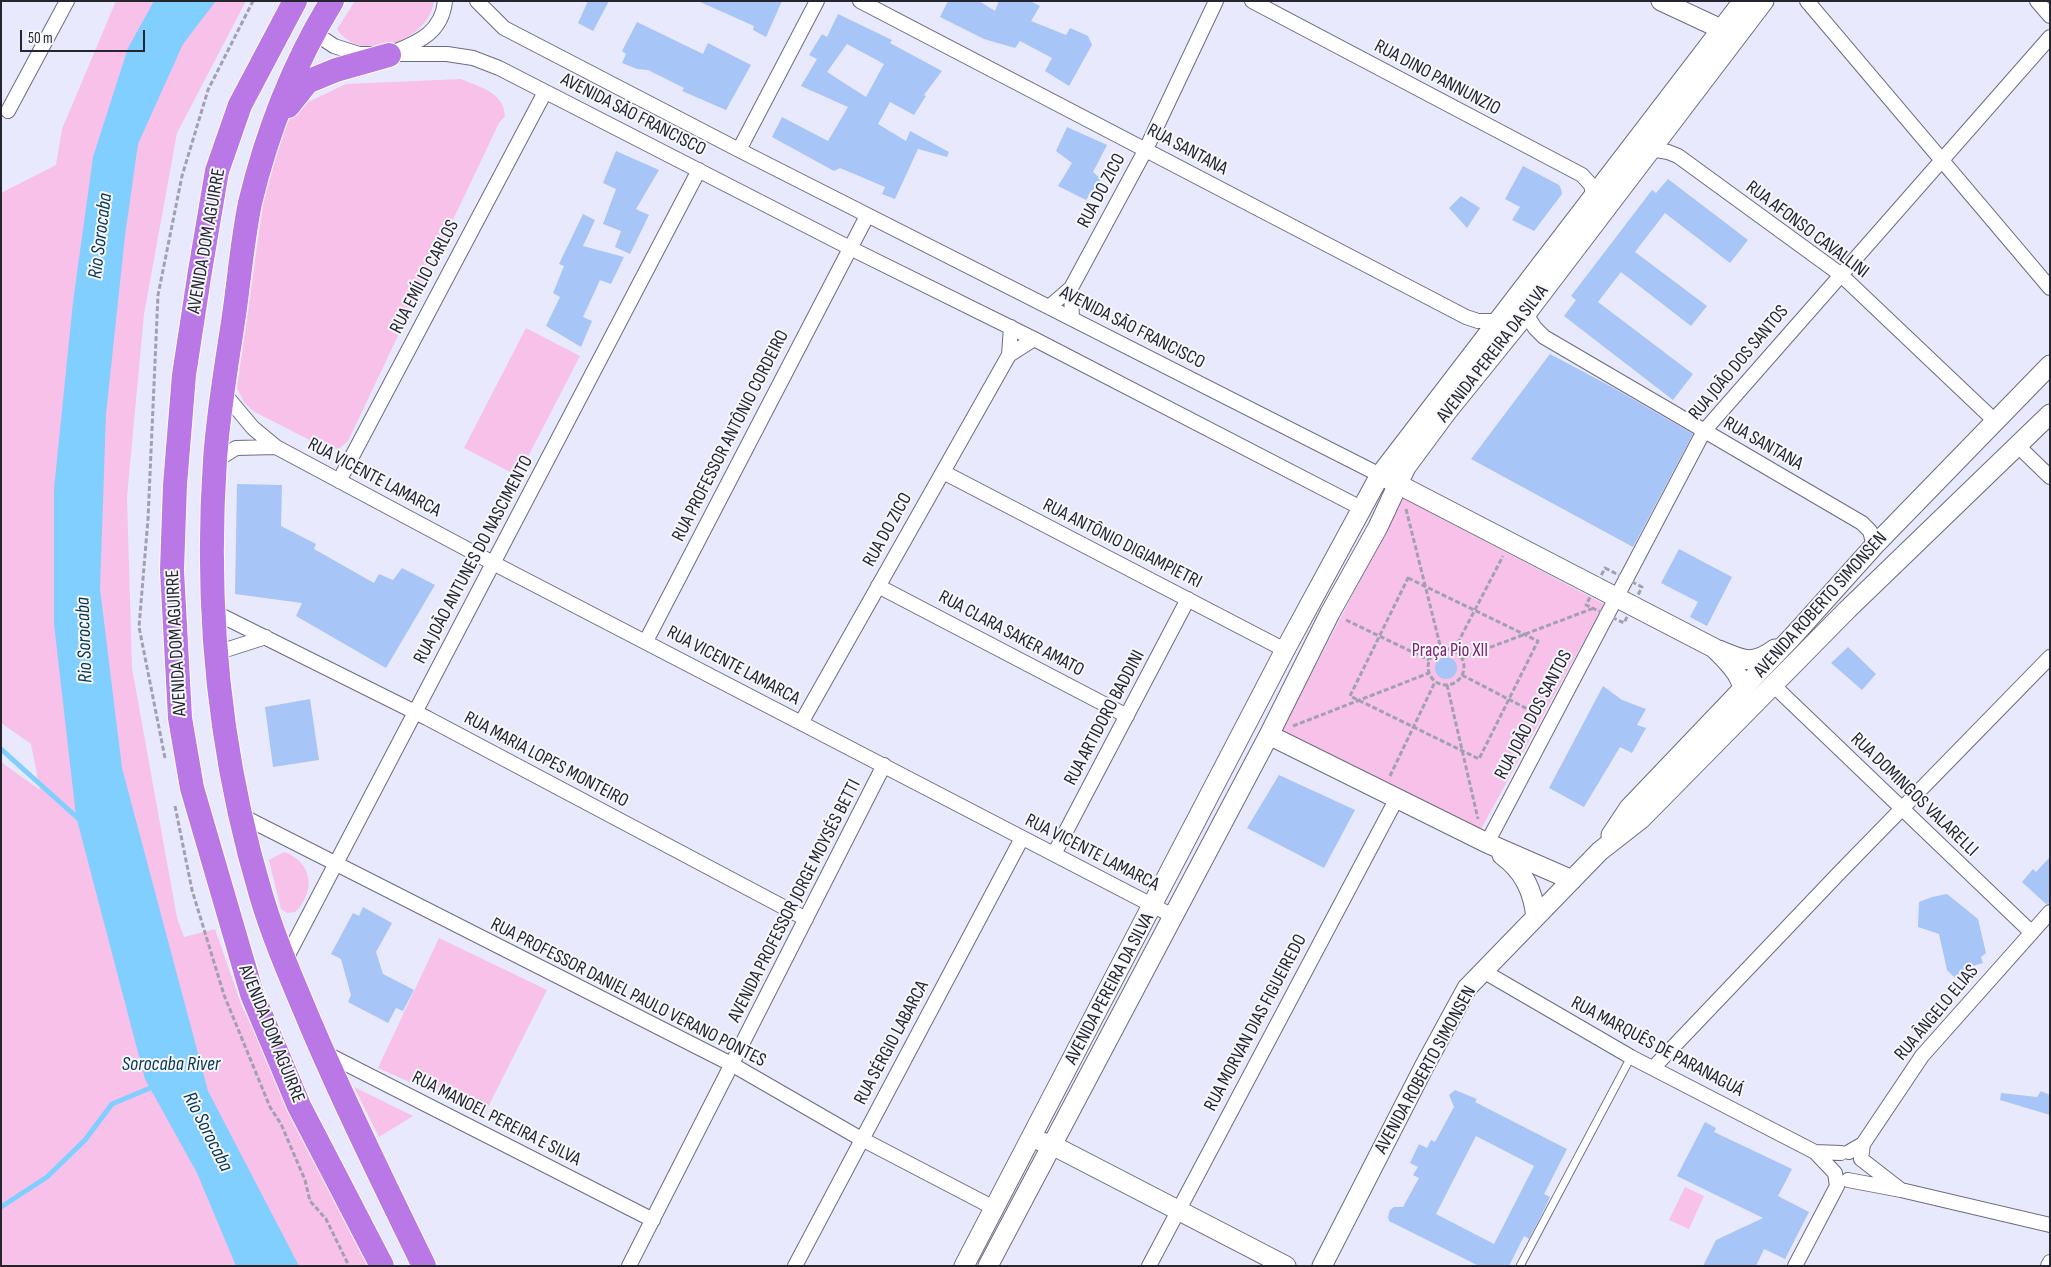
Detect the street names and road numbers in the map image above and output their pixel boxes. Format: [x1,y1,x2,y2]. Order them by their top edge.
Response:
street label: RUA DINO PANNUNZIO [1370,35,1504,121]
street label: AVENIDA SÃO FRANCISCO [557,69,709,161]
street label: RUA SANTANA [1143,119,1231,181]
street label: RUA DO ZICO [1073,150,1131,232]
street label: AVENIDA DOM AGUIRRE [183,167,231,315]
street label: RUA AFONSO CAVALLINI [1741,176,1873,284]
street label: RUA EMÍLIO CARLOS [385,216,465,338]
street label: AVENIDA PEREIRA DA SILVA [1432,281,1554,427]
street label: AVENIDA SÃO FRANCISCO [1056,282,1208,374]
street label: RUA JOÃO DOS SANTOS [1684,301,1794,425]
street label: RUA PROFESSOR ANTÔNIO CORDEIRO [668,326,794,546]
street label: RUA SANTANA [1719,412,1807,476]
street label: RUA VICENTE LAMARCA [304,433,444,523]
street label: RUA JOÃO ANTUNES DO NASCIMENTO [409,452,539,668]
street label: RUA DO ZICO [858,489,918,571]
street label: RUA ANTÔNIO DIGIAMPIETRI [1039,494,1205,594]
street label: AVENIDA ROBERTO SIMONSEN [1750,527,1892,683]
street label: AVENIDA DOM AGUIRRE [162,569,192,717]
street label: RUA CLARA SAKER AMATO [934,586,1088,682]
street label: RUA VICENTE LAMARCA [663,621,803,711]
street label: RUA JOÃO DOS SANTOS [1490,646,1578,784]
street label: RUA ARTIDORO BADDINI [1060,647,1150,789]
street label: RUA MARIA LOPES MONTEIRO [460,707,632,813]
street label: RUA DOMINGOS VALARELLI [1845,728,1983,862]
street label: AVENIDA PROFESSOR JORGE MOYSÉS BETTI [724,776,866,1026]
street label: RUA VICENTE LAMARCA [1021,809,1163,897]
street label: AVENIDA PEREIRA DA SILVA [1060,909,1160,1069]
street label: RUA PROFESSOR DANIEL PAULO VERANO PONTES [486,913,770,1073]
street label: RUA MORVAN DIAS FIGUEIREDO [1200,931,1312,1115]
street label: RUA ÂNGELO ELIAS [1890,960,1984,1066]
street label: AVENIDA DOM AGUIRRE [233,962,309,1106]
street label: RUA SÉRGIO LABARCA [850,977,934,1109]
street label: AVENIDA ROBERTO SIMONSEN [1370,982,1482,1158]
street label: RUA MARQUÊS DE PARANAGUÁ [1567,992,1747,1102]
street label: RUA MANOEL PEREIRA E SILVA [408,1067,584,1171]

